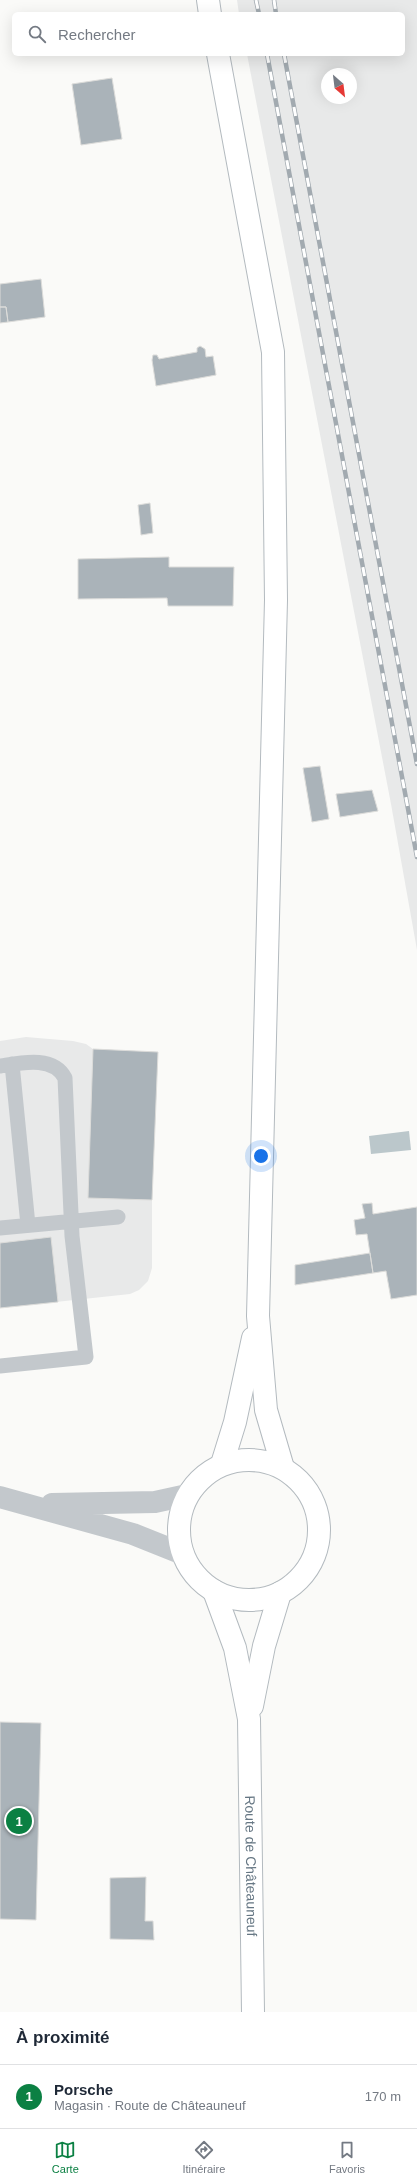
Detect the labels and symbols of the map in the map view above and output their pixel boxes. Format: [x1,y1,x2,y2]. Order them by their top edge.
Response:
north arrow [321,68,357,104]
your location [251,1146,271,1166]
street label: Route de Châteauneuf [242,1795,260,1937]
pin: 1 [6,1806,32,1836]

